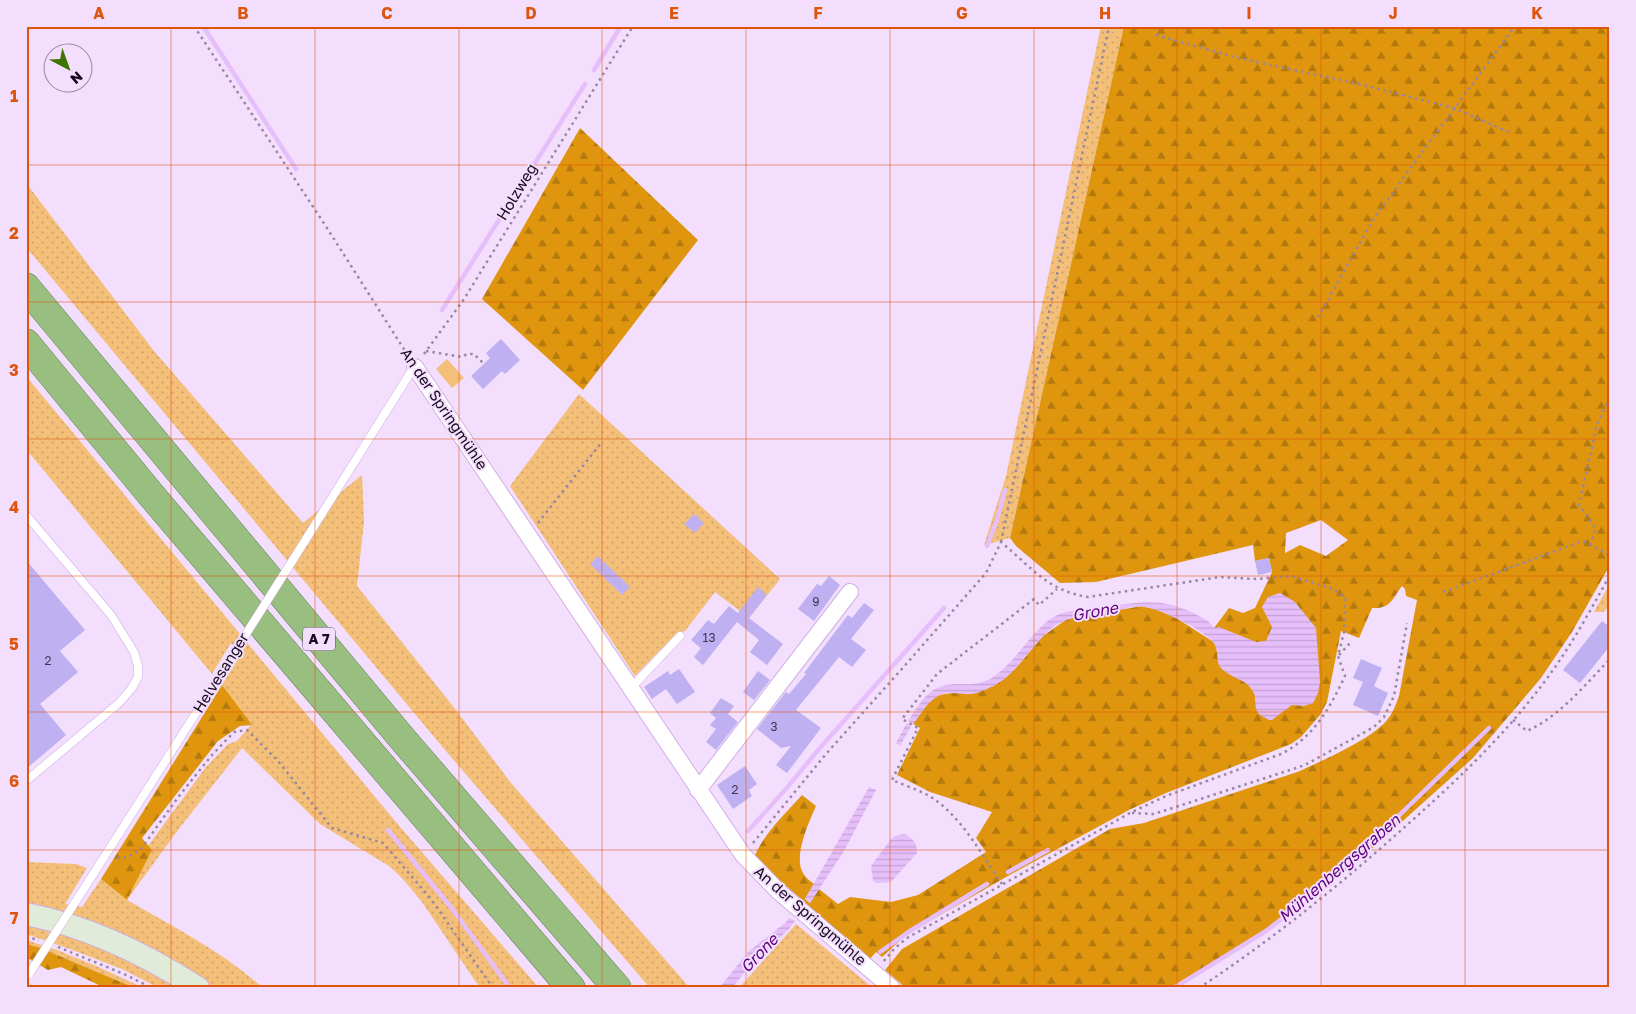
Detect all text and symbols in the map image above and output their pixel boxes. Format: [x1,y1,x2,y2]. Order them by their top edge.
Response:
text: A [93,3,105,23]
text: B [237,3,249,23]
text: C [381,3,393,23]
text: D [525,3,537,23]
text: E [669,3,679,23]
text: F [813,3,823,23]
text: G [956,3,968,23]
text: H [1099,3,1111,23]
text: I [1246,3,1252,23]
text: J [1388,3,1398,23]
text: K [1531,3,1543,23]
north arrow [42,42,92,92]
text: N [67,68,86,88]
text: 1 [10,86,18,106]
street label: Holzweg [492,160,540,223]
text: 2 [9,223,19,243]
street label: An der Springmühle [397,344,492,473]
text: 3 [9,360,19,380]
text: 4 [9,497,19,517]
house number: 9 [812,594,820,609]
water label: Grone [1071,597,1121,625]
road number: A 7 [303,628,335,650]
street label: Helvesanger [188,629,252,716]
house number: 13 [703,630,715,645]
text: 5 [9,634,19,654]
house number: 2 [45,653,52,668]
house number: 3 [770,719,778,734]
text: 6 [9,771,19,791]
house number: 2 [732,782,739,797]
water label: Mühlenbergsgraben [1274,809,1405,926]
street label: An der Springmühle [751,862,871,969]
text: 7 [10,908,19,928]
water label: Grone [736,928,783,977]

